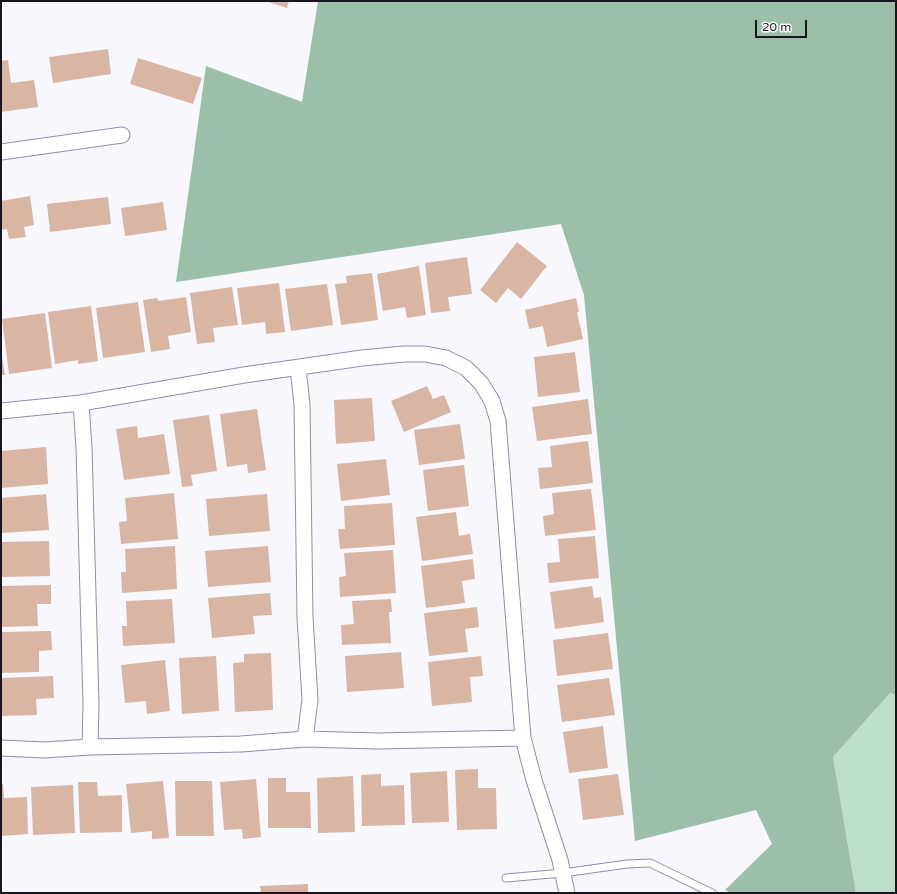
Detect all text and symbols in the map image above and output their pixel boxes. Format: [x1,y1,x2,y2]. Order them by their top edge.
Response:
scale bar [757,12,809,38]
text: 20 m [762,20,791,34]

